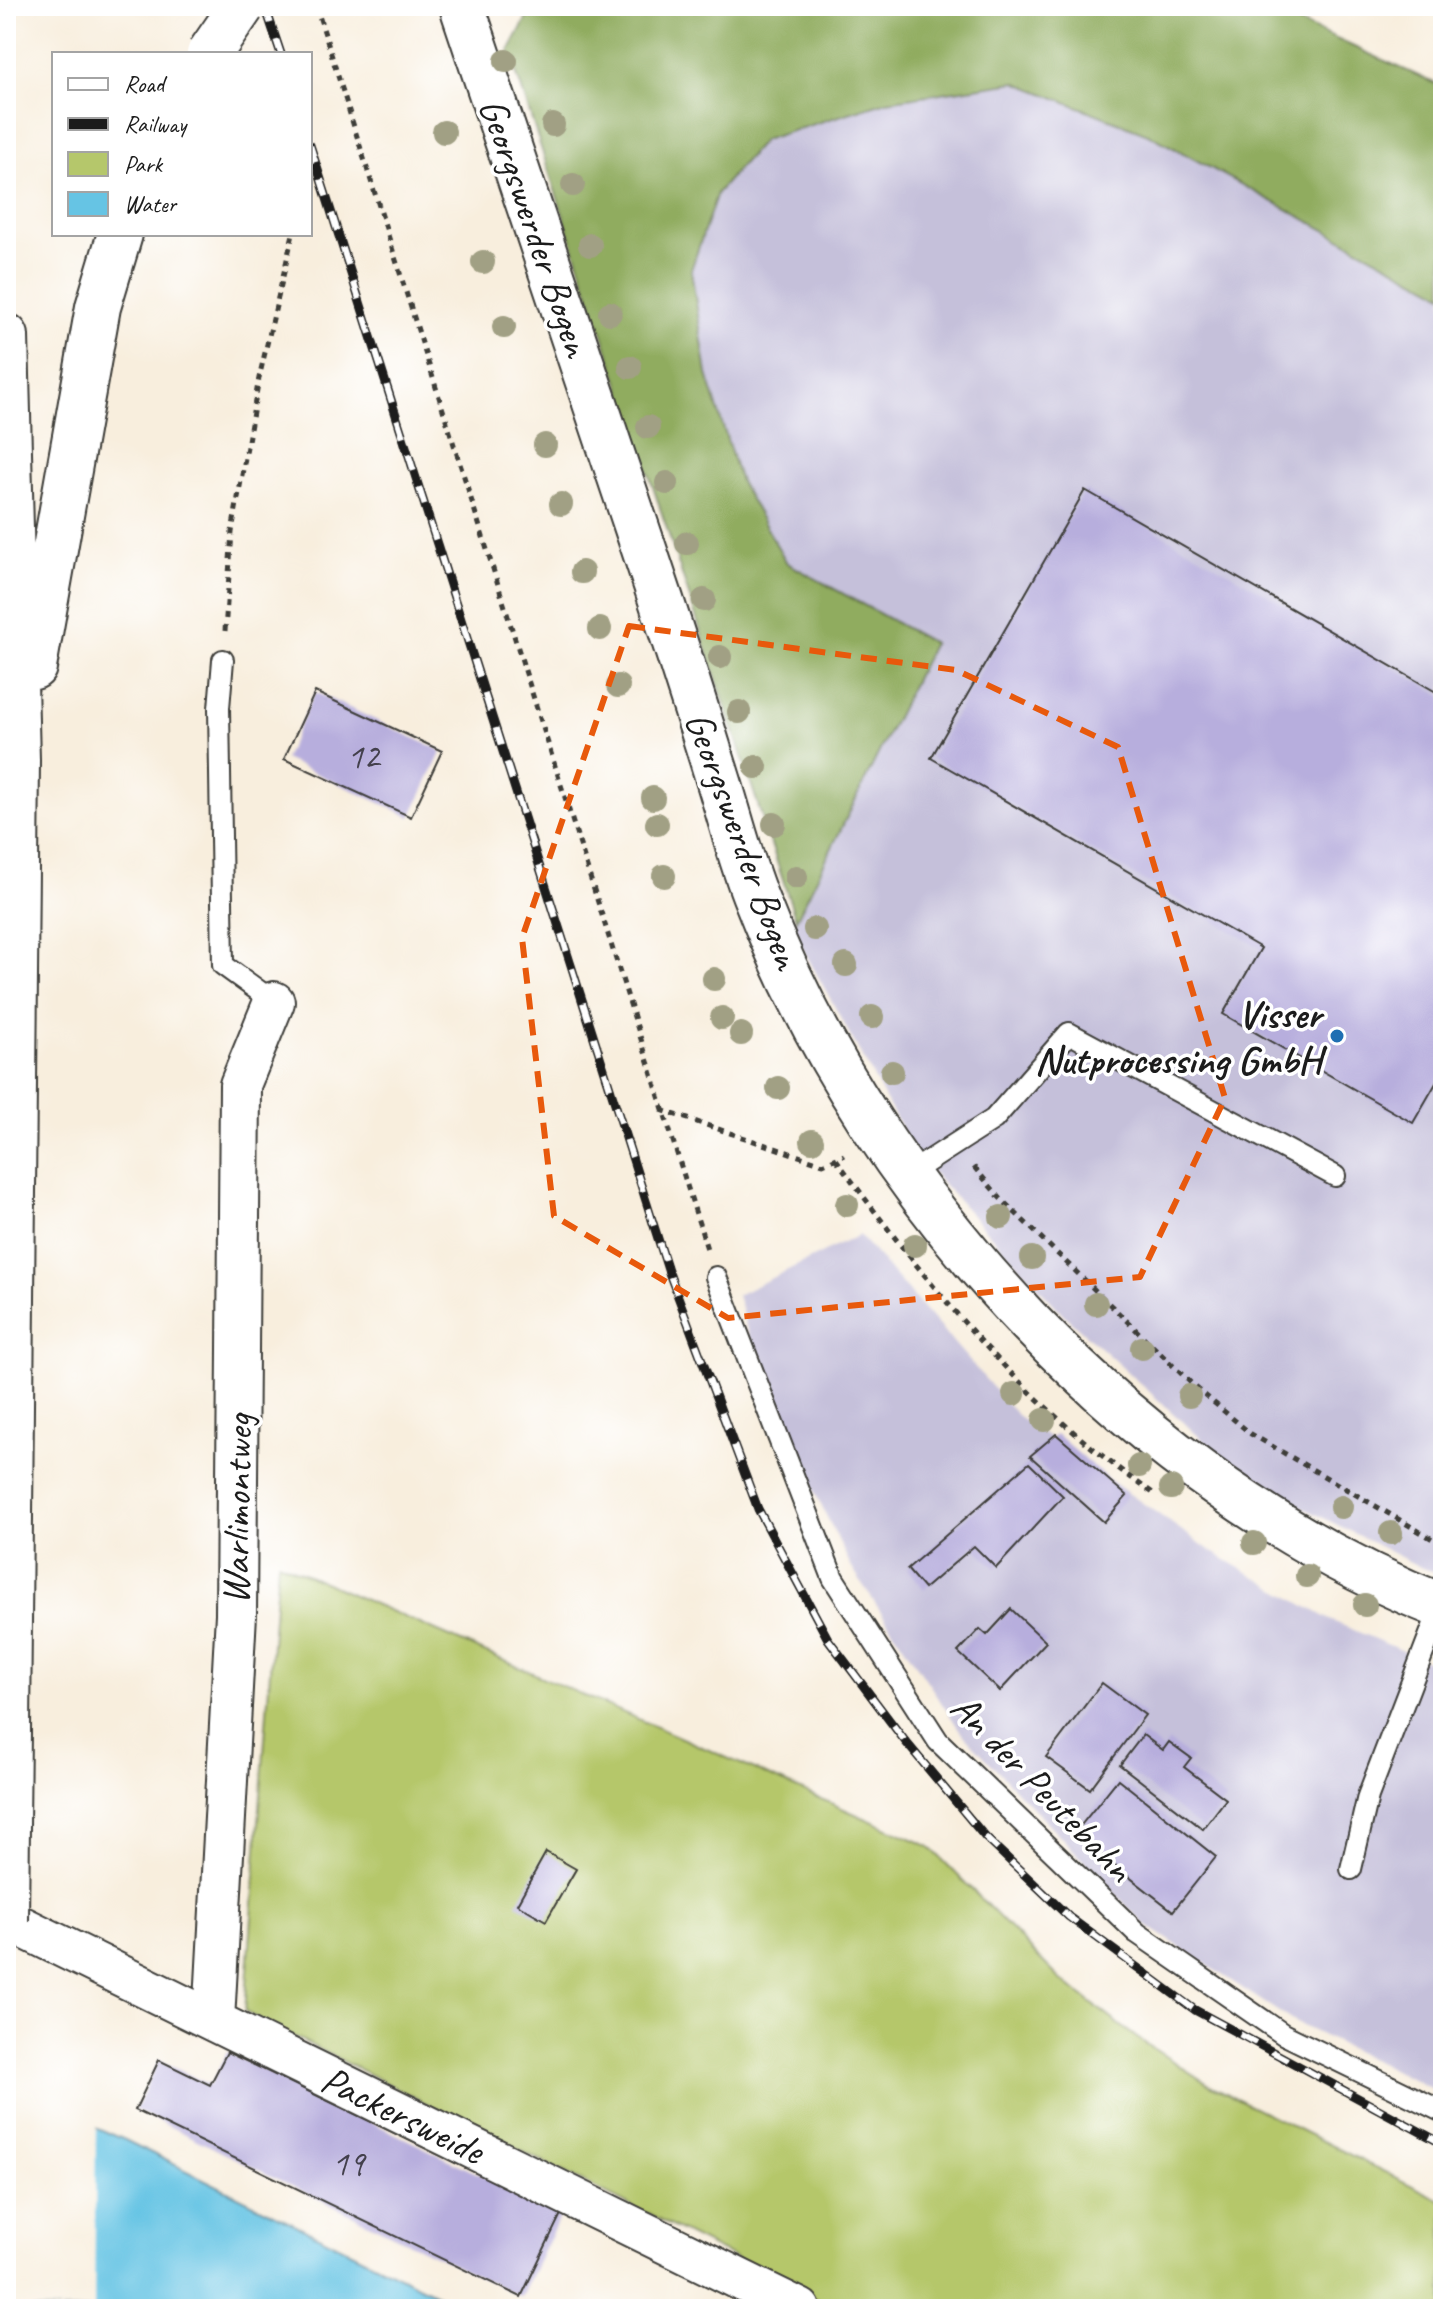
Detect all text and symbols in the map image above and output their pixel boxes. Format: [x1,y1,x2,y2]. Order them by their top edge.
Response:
legend [52,52,312,236]
text: Road [124,69,168,99]
street label: Georgswerder Bogen [467,92,603,365]
text: Railway [124,109,188,139]
text: Park [124,149,164,179]
text: Water [124,189,179,219]
street label: Georgswerder Bogen [673,705,813,978]
house number: 12 [347,733,382,779]
place label: Visser Nutprocessing GmbH [1035,989,1328,1085]
marker: Visser Nutprocessing GmbH [1328,1027,1346,1045]
street label: Warlimontweg [210,1412,264,1605]
street label: An der Peutebahn [940,1683,1145,1893]
street label: Packersweide [313,2054,494,2177]
house number: 19 [332,2140,367,2186]

